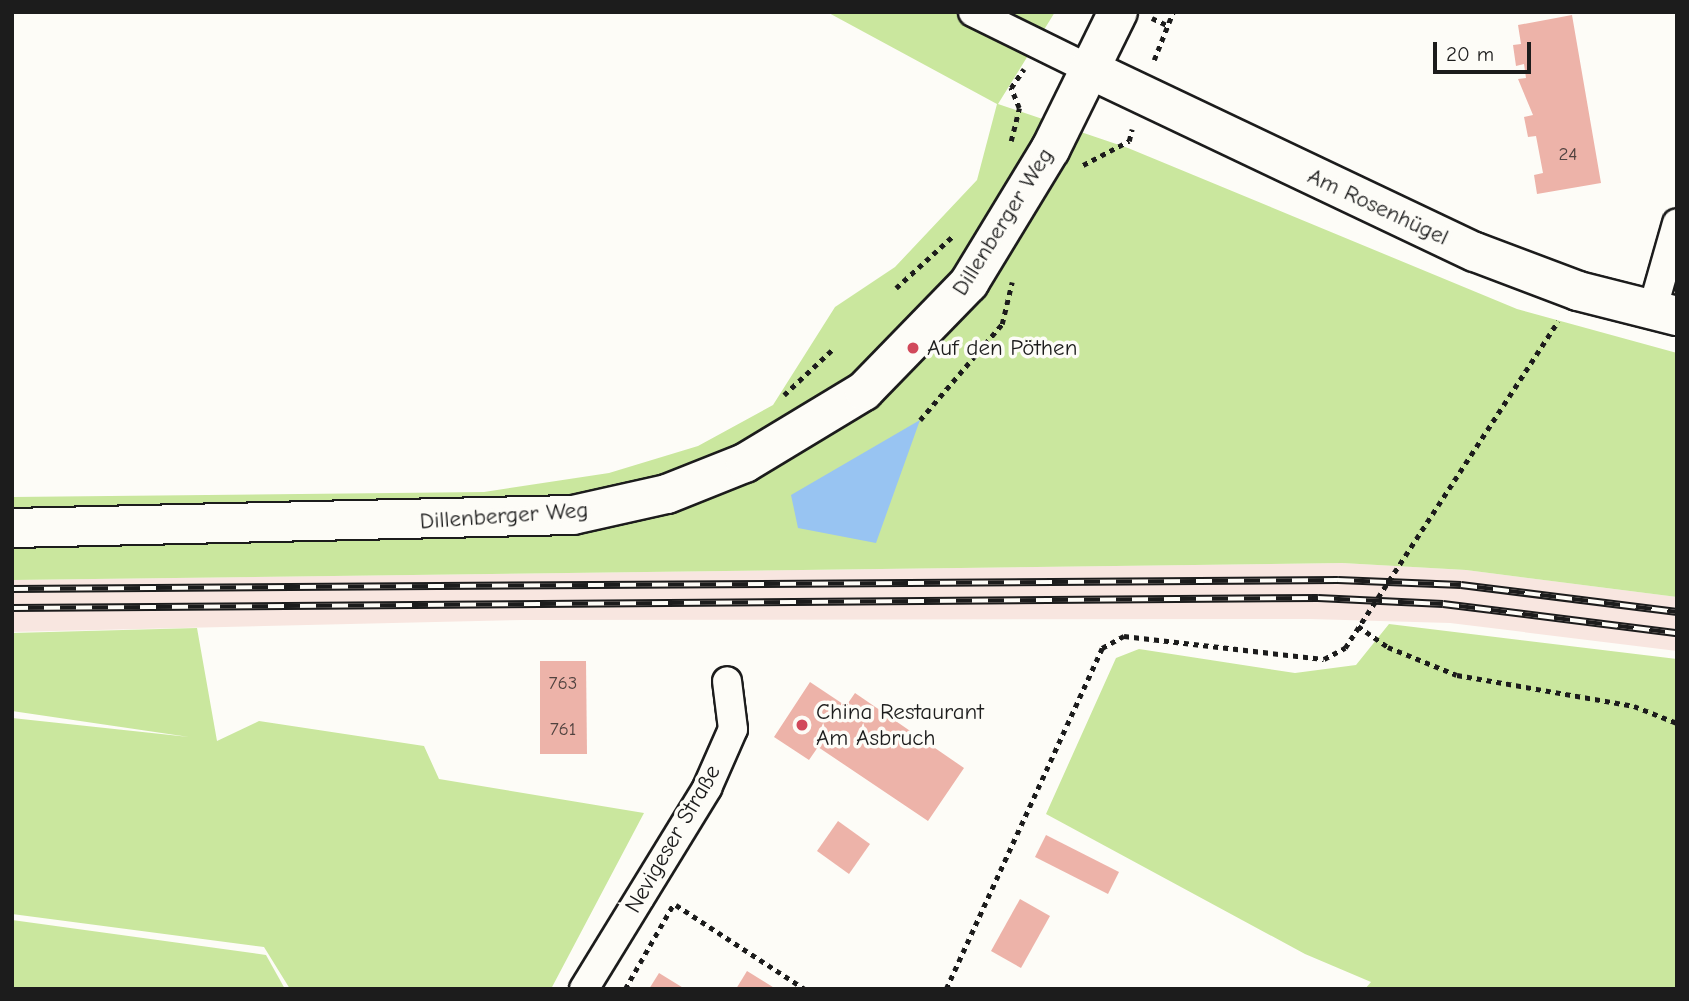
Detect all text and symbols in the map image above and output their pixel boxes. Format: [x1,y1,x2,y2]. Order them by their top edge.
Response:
scale bar [1437,28,1535,72]
text: 20 m [1446,42,1494,66]
street label: Dillenberger Weg [947,143,1059,301]
house number: 24 [1558,144,1578,166]
street label: Am Rosenhügel [1303,162,1453,252]
place label: Auf den Pöthen [927,334,1077,362]
marker: Auf den Pöthen [905,340,921,356]
street label: Dillenberger Weg [419,496,589,536]
house number: 763 [549,673,577,695]
place label: China Restaurant Am Asbruch [816,698,984,752]
marker: China Restaurant Am Asbruch [794,717,810,733]
house number: 761 [550,719,576,741]
street label: Nevigeser Straße [619,760,727,918]

